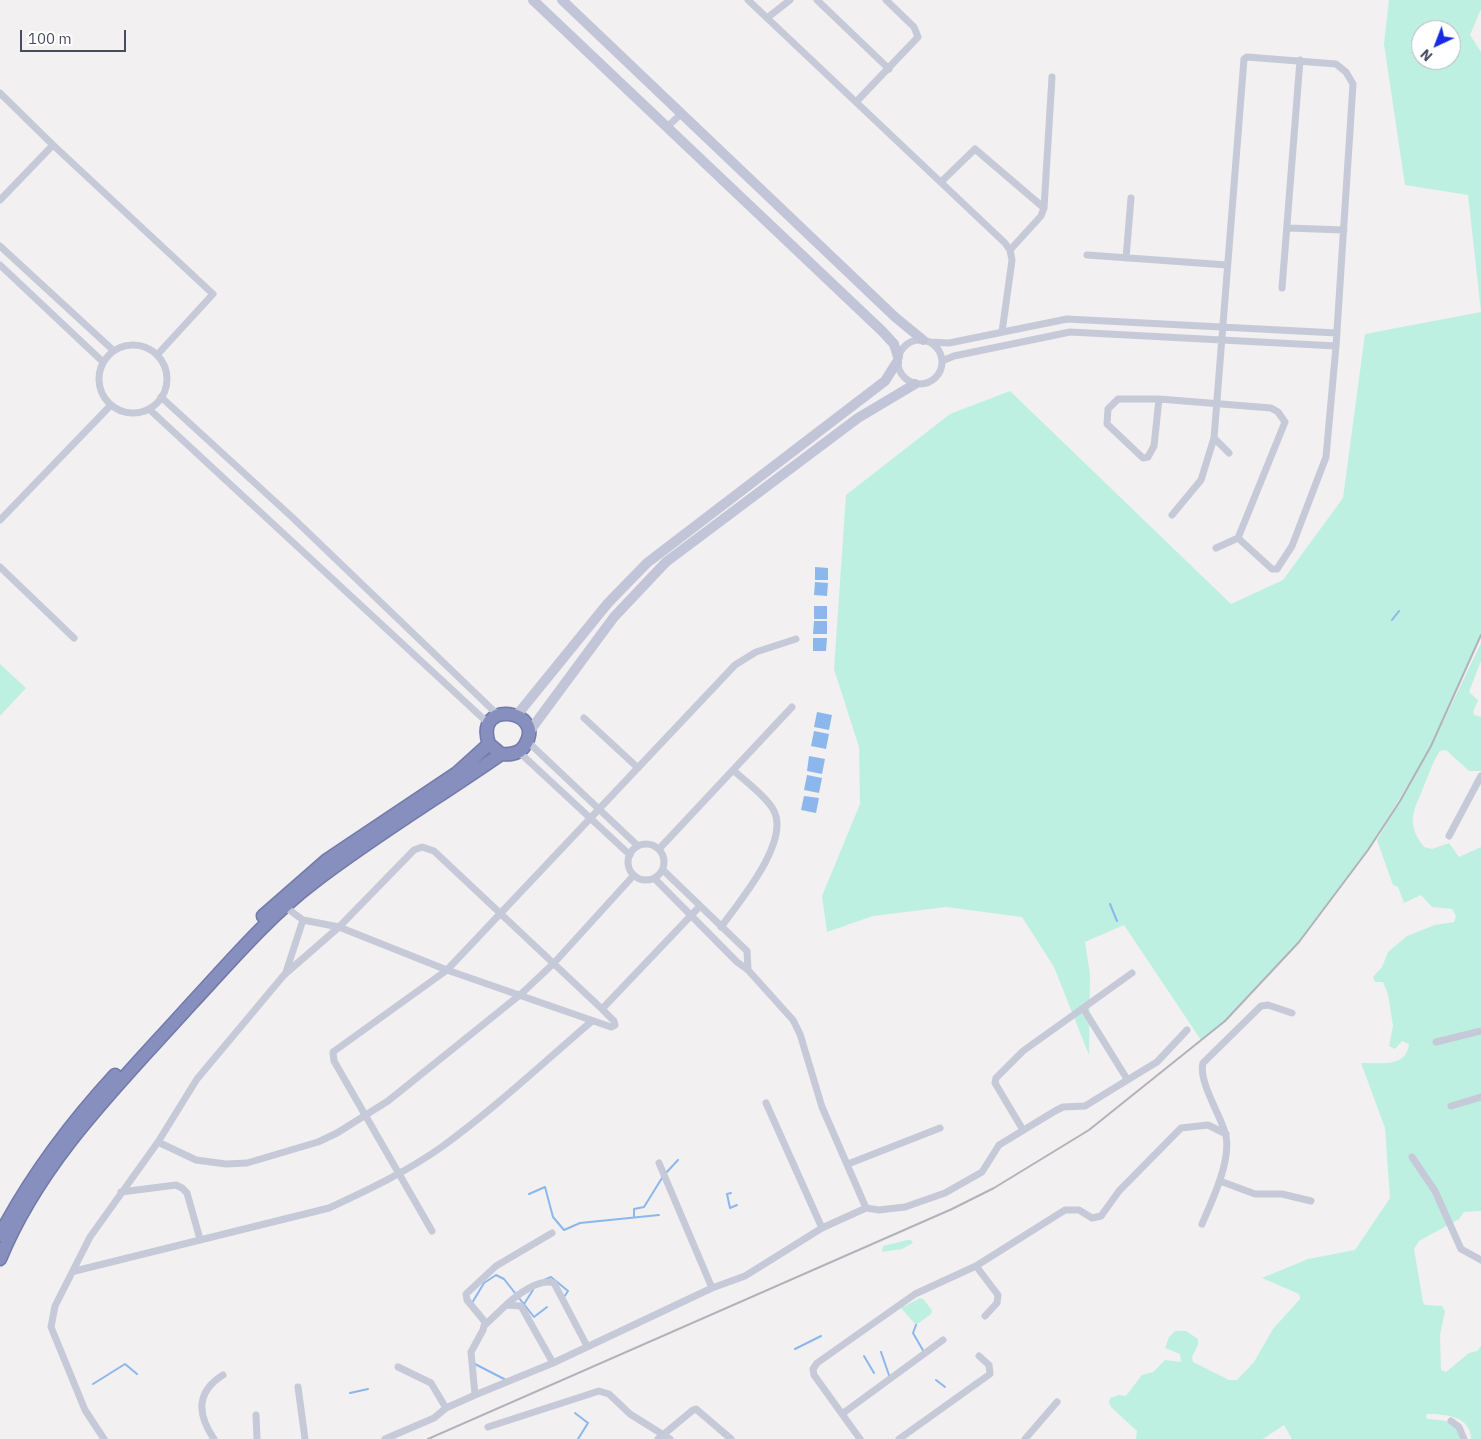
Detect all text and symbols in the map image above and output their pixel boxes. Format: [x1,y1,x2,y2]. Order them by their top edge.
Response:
scale bar [22,20,129,52]
north arrow [1411,20,1461,70]
text: 100 m [28,29,72,48]
text: N [1417,45,1436,65]

